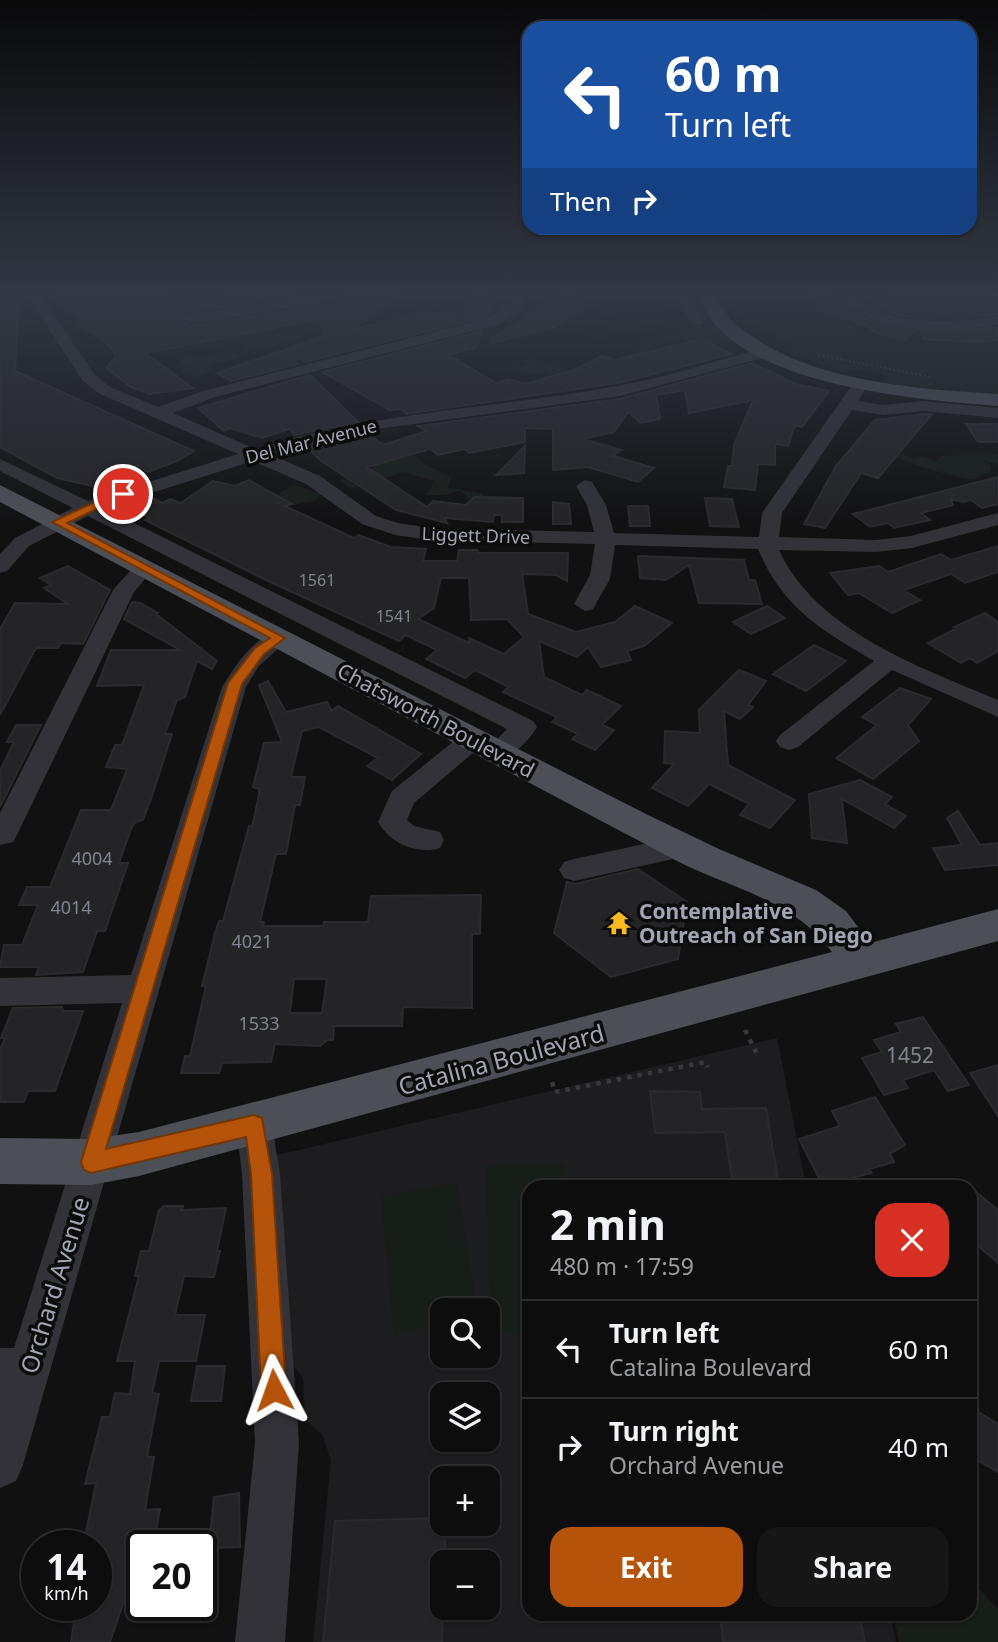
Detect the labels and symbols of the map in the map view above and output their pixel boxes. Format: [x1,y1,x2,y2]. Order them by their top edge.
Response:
street label: Del Mar Avenue [243,413,379,469]
pin [93,464,153,524]
street label: Liggett Drive [421,521,531,549]
house number: 1561 [299,569,335,591]
house number: 1541 [376,605,412,627]
street label: Chatsworth Boulevard [333,656,539,784]
house number: 4004 [71,846,113,870]
house number: 4014 [50,895,92,919]
place label: Contemplative Outreach of San Diego [639,897,873,949]
temple icon: Contemplative Outreach of San Diego [605,909,633,937]
house number: 4021 [231,929,273,953]
house number: 1533 [238,1011,280,1035]
street label: Catalina Boulevard [394,1016,608,1102]
house number: 1452 [886,1041,934,1069]
street label: Orchard Avenue [12,1193,96,1377]
position arrow [237,1353,311,1427]
speed limit sign: 20 [126,1530,217,1621]

